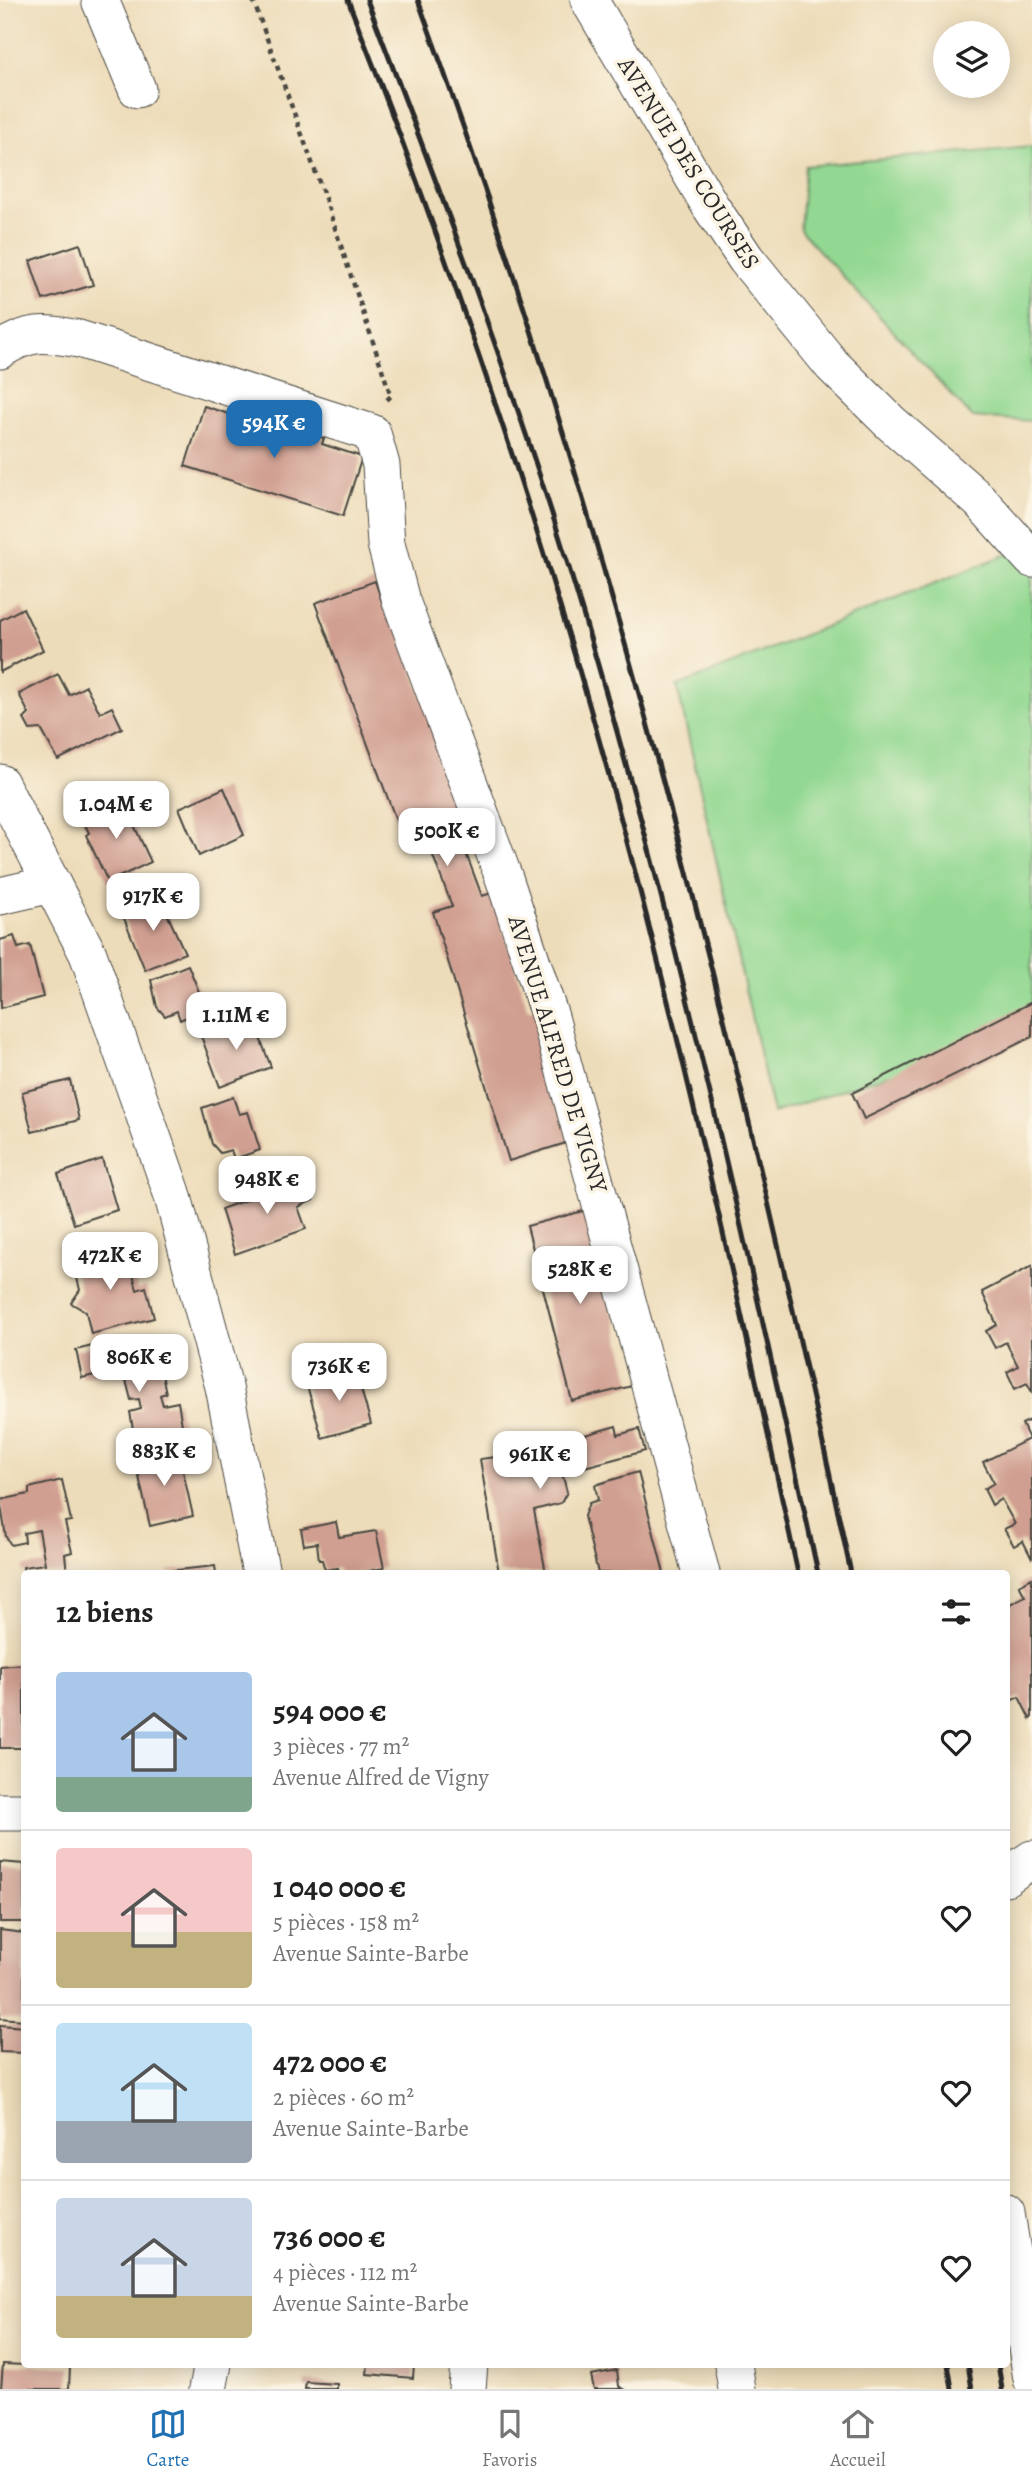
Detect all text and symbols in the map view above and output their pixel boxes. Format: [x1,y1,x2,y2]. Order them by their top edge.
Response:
map controls [933,21,1010,98]
button: layers [933,21,1010,98]
street label: AVENUE DES COURSES [610,50,767,275]
pin: 594K € [217,400,331,460]
text: 594K € [242,407,306,438]
pin: 1.04M € [51,782,181,841]
text: 1.04M € [79,788,153,819]
pin: 500K € [390,808,504,868]
text: 500K € [414,815,480,846]
pin: 917K € [96,874,210,933]
text: 917K € [122,880,184,911]
street label: AVENUE ALFRED DE VIGNY [500,911,616,1197]
pin: 1.11M € [171,992,301,1052]
text: 1.11M € [202,999,270,1030]
pin: 948K € [210,1156,324,1216]
text: 948K € [235,1163,299,1194]
pin: 472K € [53,1232,167,1292]
text: 472K € [78,1239,142,1270]
pin: 528K € [523,1246,637,1306]
text: 528K € [548,1253,612,1284]
pin: 806K € [82,1334,196,1394]
text: 806K € [106,1341,172,1372]
pin: 736K € [282,1344,396,1403]
text: 736K € [308,1350,370,1381]
pin: 883K € [107,1428,221,1488]
pin: 961K € [483,1432,597,1491]
text: 883K € [132,1435,196,1466]
text: 961K € [509,1438,571,1469]
text: 12 biens [56,1592,154,1632]
icon: filters [937,1593,975,1631]
text: 594 000 € [273,1691,387,1731]
icon: home [112,1700,196,1784]
icon: heart [937,1723,975,1761]
text: 3 pièces · 77 m² [273,1731,409,1762]
text: Avenue Alfred de Vigny [273,1762,489,1793]
text: 1 040 000 € [273,1867,406,1907]
icon: home [112,1876,196,1960]
icon: heart [937,1899,975,1937]
text: 5 pièces · 158 m² [273,1907,419,1938]
text: Avenue Sainte-Barbe [273,1938,469,1969]
text: 472 000 € [273,2042,387,2082]
icon: home [112,2051,196,2135]
icon: heart [937,2074,975,2112]
text: 2 pièces · 60 m² [273,2082,414,2113]
text: Avenue Sainte-Barbe [273,2113,469,2144]
text: 736 000 € [273,2217,386,2257]
icon: home [112,2226,196,2310]
icon: heart [937,2249,975,2287]
text: 4 pièces · 112 m² [273,2257,417,2288]
text: Avenue Sainte-Barbe [273,2288,469,2319]
tab: Carte [146,2405,189,2473]
tab: Favoris [482,2405,537,2473]
tab: Accueil [830,2405,886,2473]

